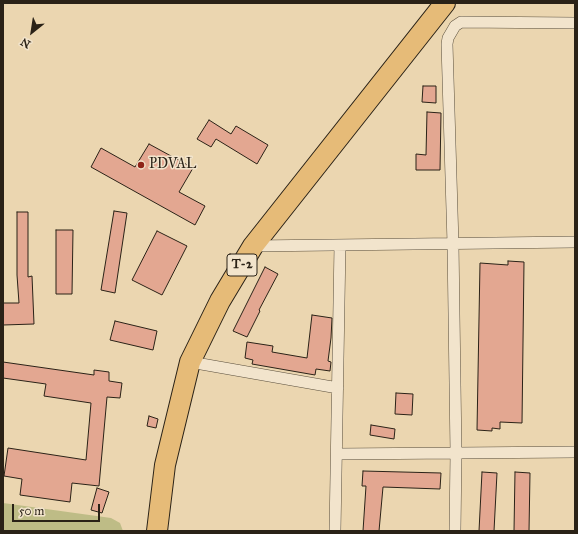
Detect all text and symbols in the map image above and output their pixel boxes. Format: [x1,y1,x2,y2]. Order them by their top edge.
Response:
north arrow [12,12,52,52]
text: N [18,35,33,51]
place label: PDVAL [149,157,196,173]
marker: PDVAL [136,160,146,170]
road number: T-2 [227,254,257,276]
scale bar [14,496,102,522]
text: 50 m [19,504,44,518]

